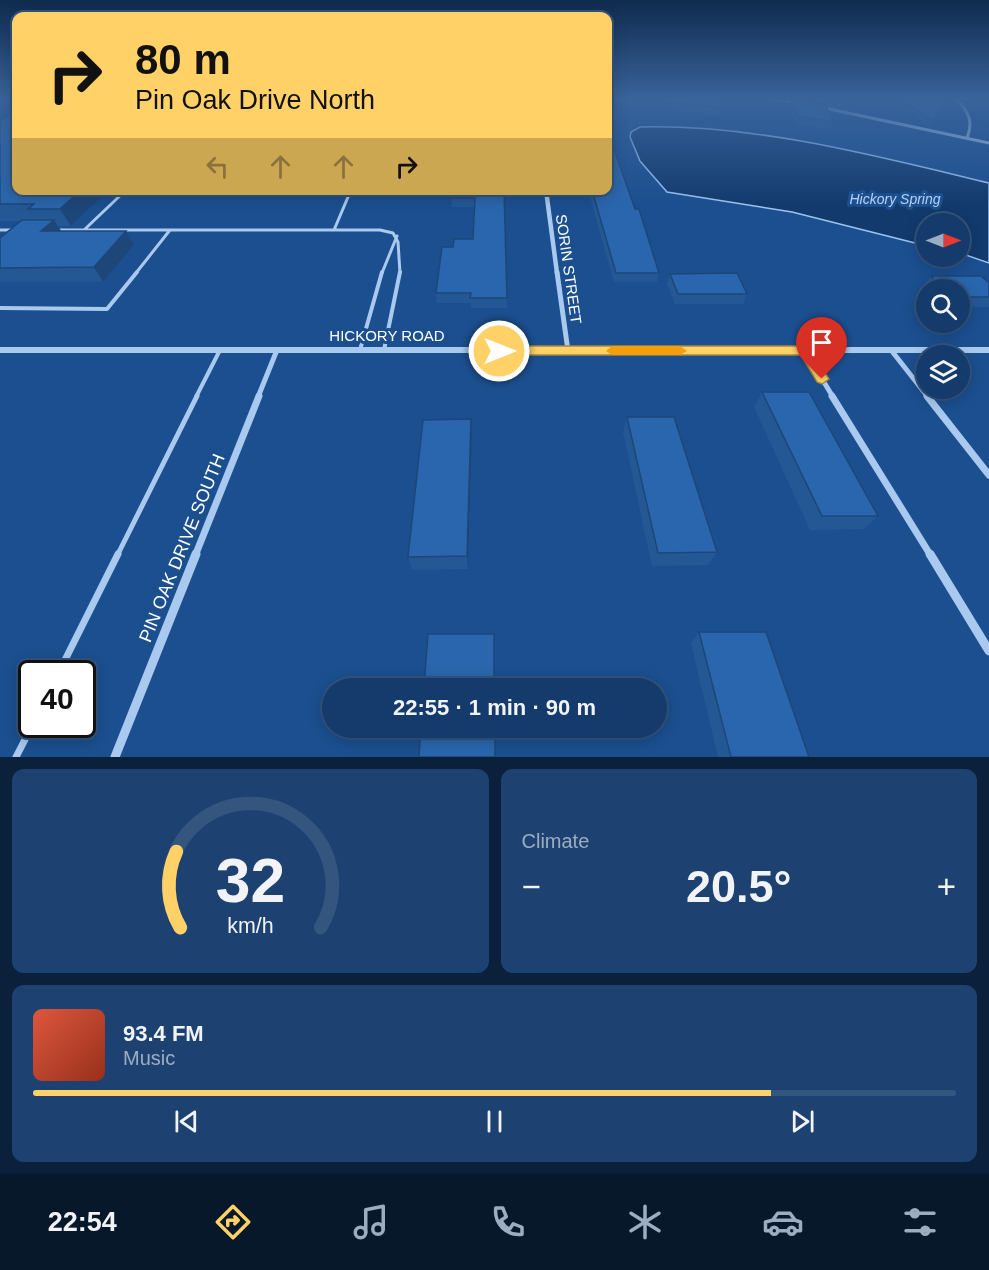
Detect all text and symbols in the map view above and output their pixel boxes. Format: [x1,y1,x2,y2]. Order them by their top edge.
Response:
icon: right [36,36,114,114]
text: 80 m [135,36,231,83]
text: Pin Oak Drive North [135,85,375,115]
icon: left [201,150,234,183]
icon: ahead [264,150,297,183]
icon: ahead [327,150,360,183]
icon: right [390,150,423,183]
water label: Hickory Spring [849,191,941,207]
street label: SORIN STREET [553,213,585,325]
north arrow [916,213,970,267]
map controls [916,213,970,399]
button: search [916,279,970,333]
pin [796,317,847,379]
position arrow [467,319,531,383]
icon: arrive [805,326,838,359]
street label: HICKORY ROAD [329,327,445,344]
button: layers [916,345,970,399]
street label: PIN OAK DRIVE SOUTH [135,451,229,645]
speed limit sign: 40 [18,660,96,738]
text: 22:55 · 1 min · 90 m [393,695,596,720]
text: Climate [522,830,589,852]
text: 32 [216,846,285,915]
text: 20.5° [686,861,792,912]
text: − [522,868,541,905]
text: + [937,868,956,905]
text: km/h [227,914,273,938]
text: 93.4 FM [123,1021,204,1046]
text: Music [123,1047,175,1069]
icon: previous [170,1105,203,1138]
icon: pause [478,1105,511,1138]
icon: next [786,1105,819,1138]
icon: directions [212,1201,254,1243]
icon: music [350,1201,392,1243]
icon: phone [487,1201,529,1243]
icon: climate [624,1201,666,1243]
icon: car [762,1201,804,1243]
icon: filters [899,1201,941,1243]
text: 22:54 [48,1207,117,1237]

